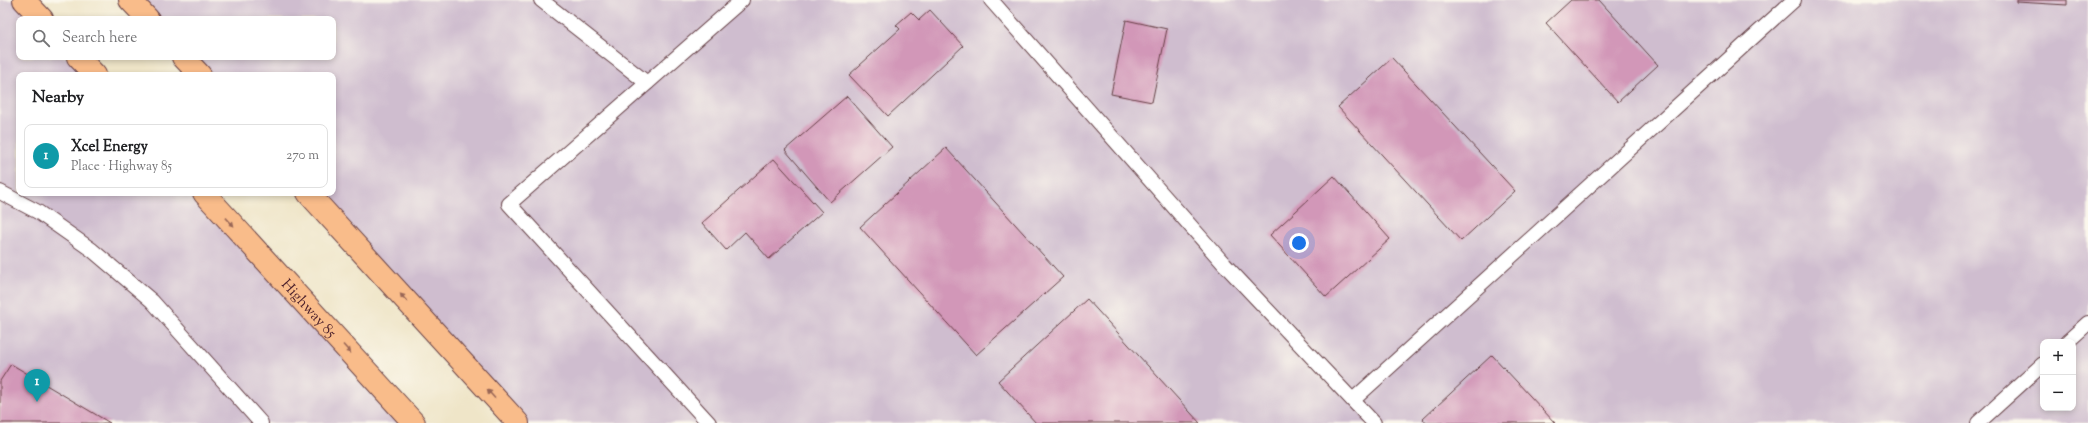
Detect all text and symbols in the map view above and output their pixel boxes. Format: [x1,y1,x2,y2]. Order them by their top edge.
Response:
search box [16,16,336,60]
icon: search [30,27,52,49]
text: Search here [62,28,137,49]
text: Nearby [32,86,84,110]
text: Xcel Energy [71,137,148,158]
text: 1 [44,147,48,165]
text: 270 m [286,147,319,165]
text: Place · Highway 85 [71,158,172,176]
one-way arrow [226,217,235,227]
your location [1289,233,1309,253]
street label: Highway 85 [276,275,341,343]
one-way arrow [399,293,409,303]
map controls [2040,339,2076,411]
button: + [2040,339,2076,375]
one-way arrow [342,343,351,354]
pin: 1 [24,369,50,402]
button: − [2040,375,2076,411]
one-way arrow [487,389,496,399]

